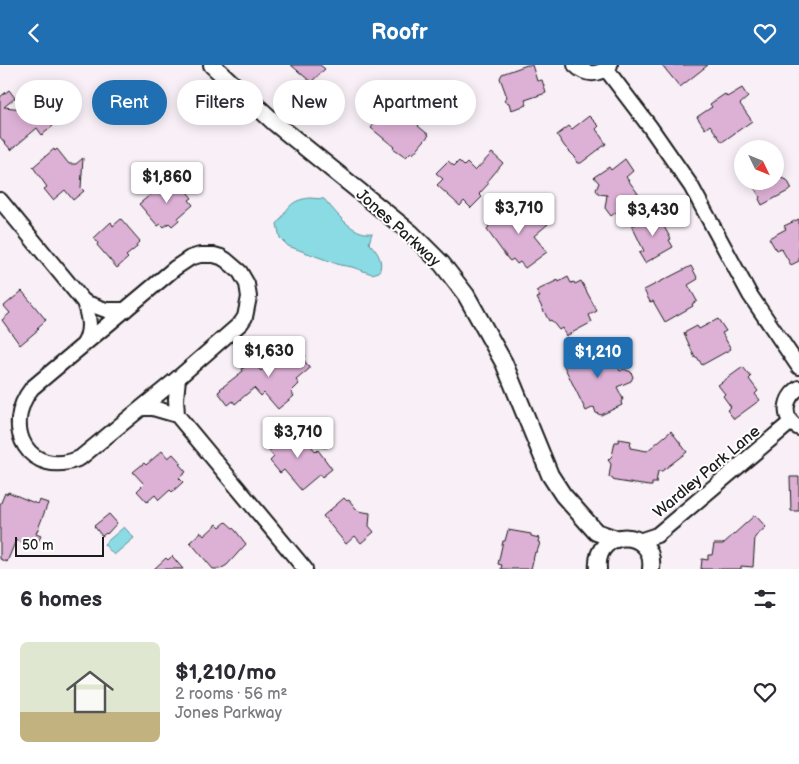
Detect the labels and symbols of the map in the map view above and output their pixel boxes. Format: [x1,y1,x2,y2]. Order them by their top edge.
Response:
north arrow [734,140,784,190]
pin: $1,860 [126,161,208,204]
street label: Jones Parkway [352,185,445,271]
pin: $3,710 [478,193,560,235]
pin: $3,430 [612,195,694,237]
pin: $1,630 [228,335,310,378]
pin: $1,210 [557,337,639,379]
pin: $3,710 [257,417,339,459]
street label: Wardley Park Lane [650,422,765,522]
scale bar [15,534,104,557]

